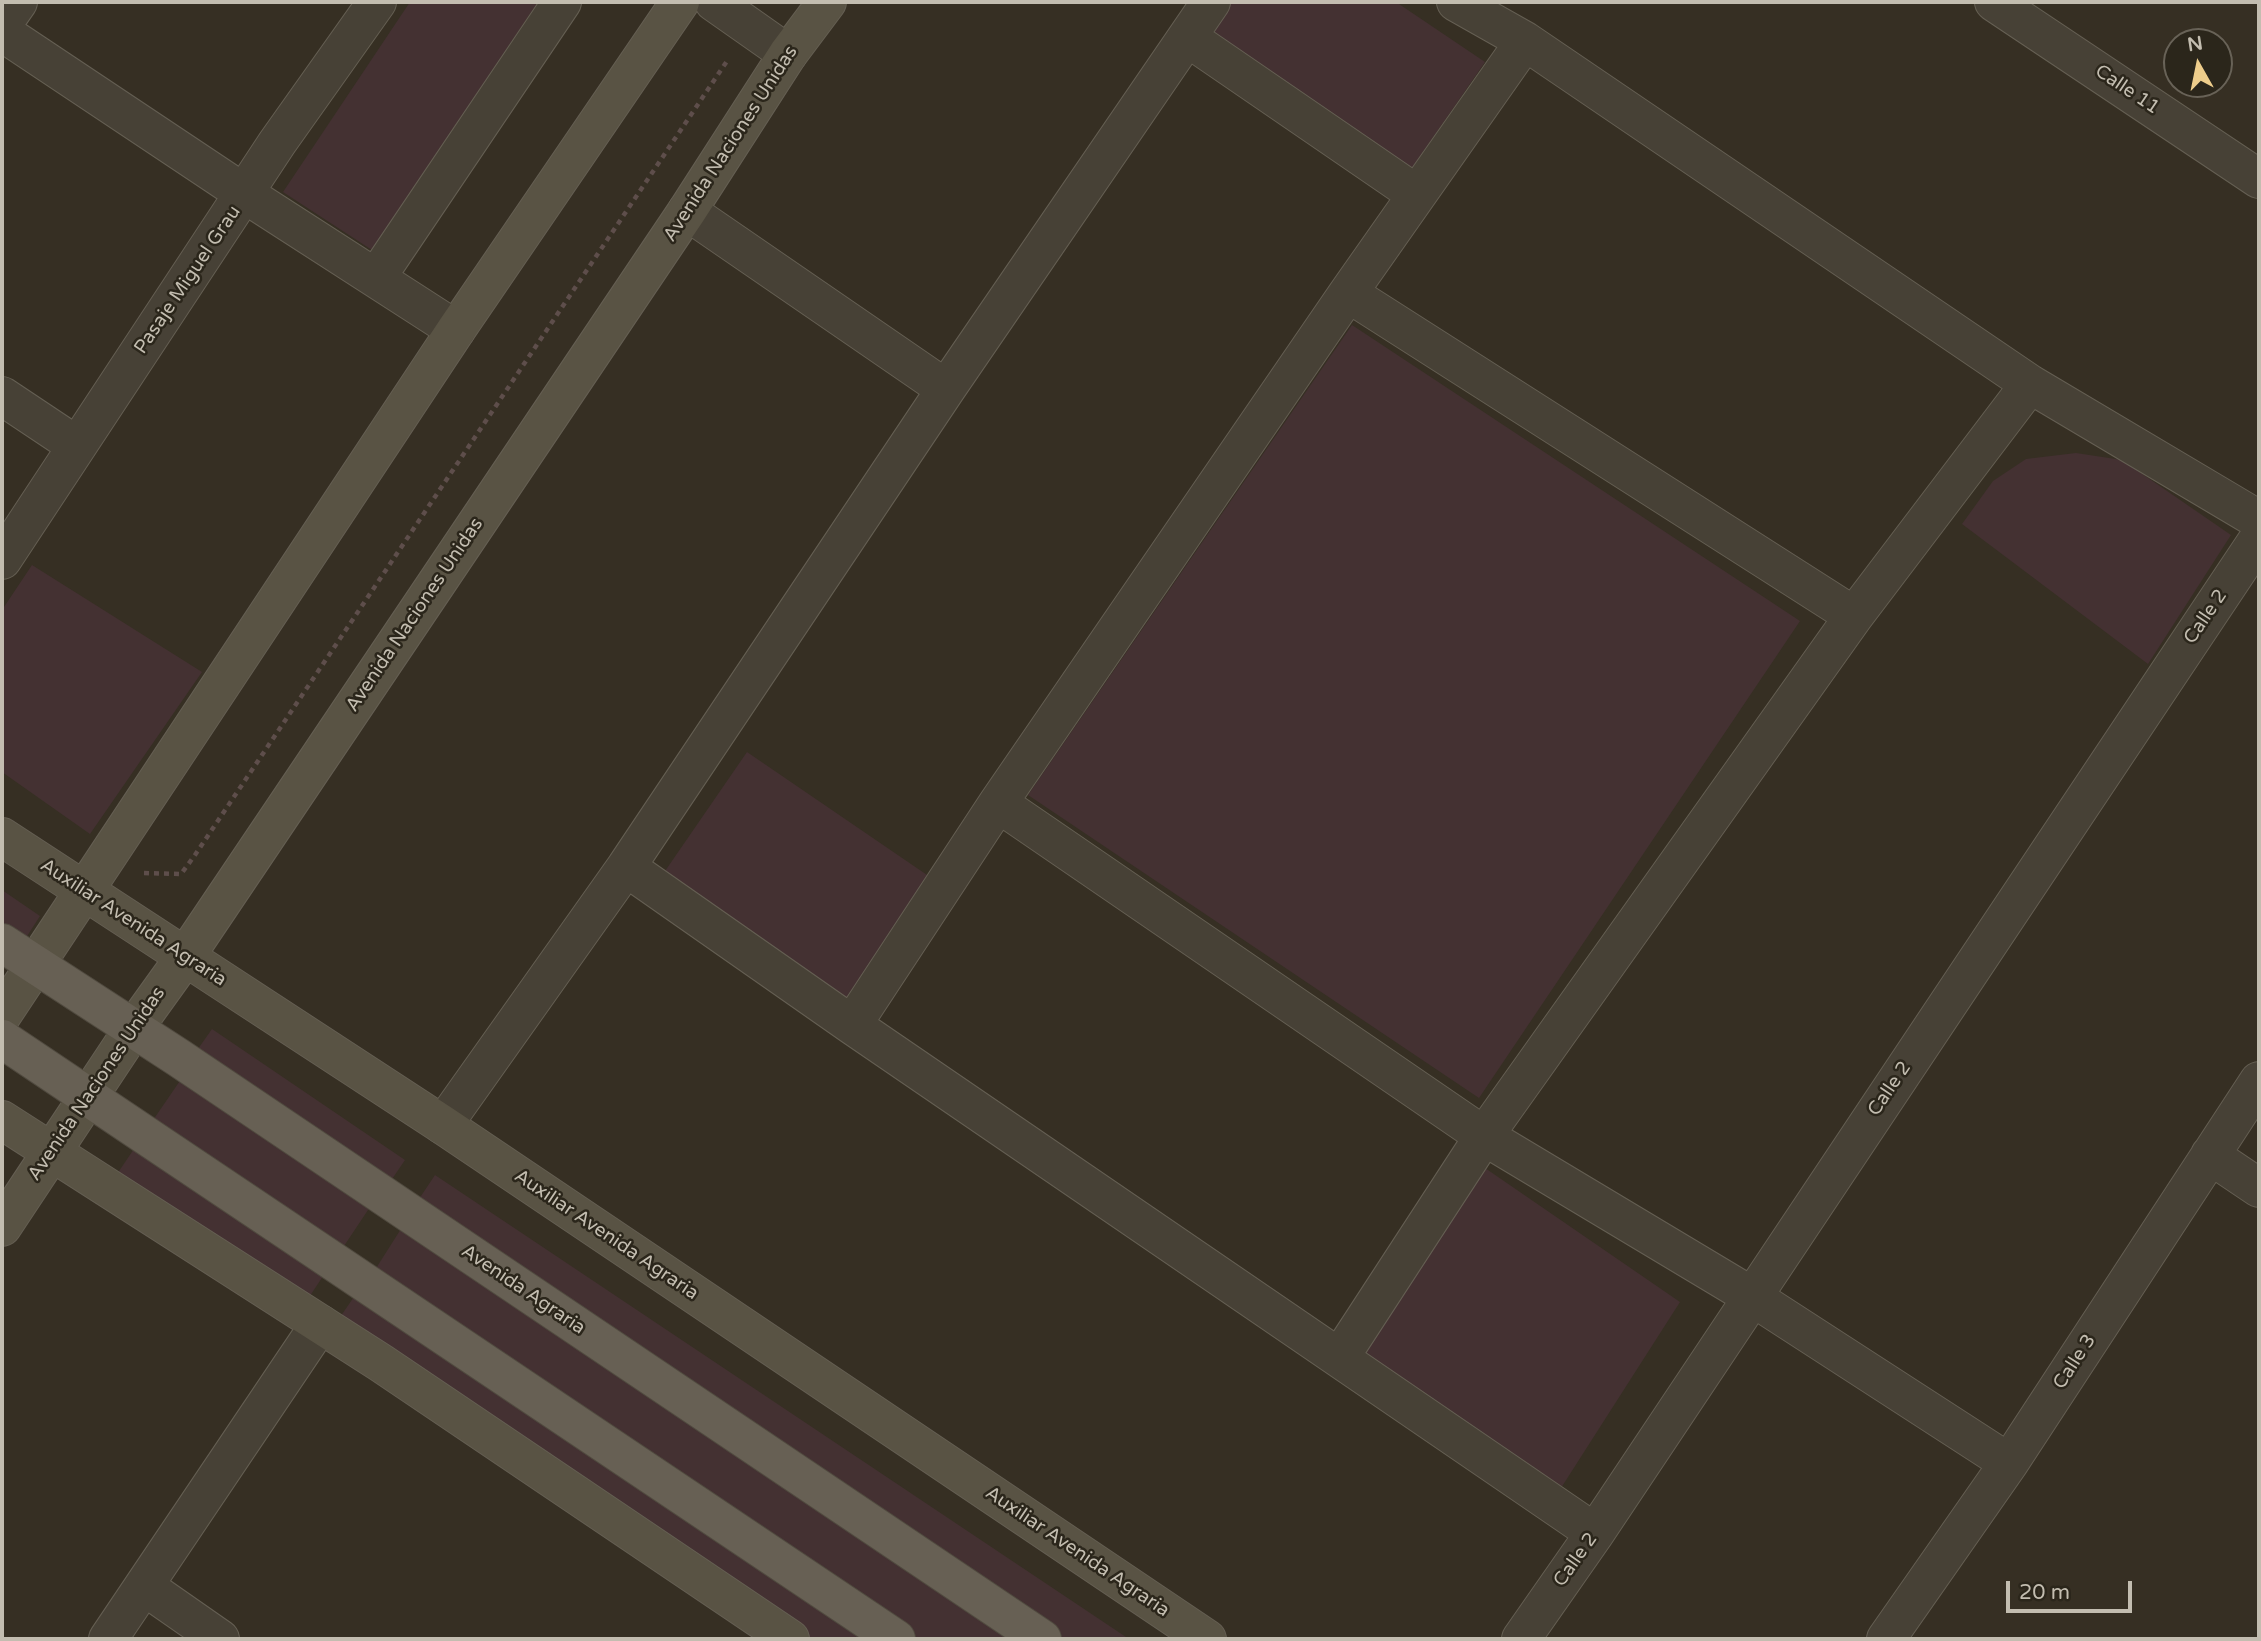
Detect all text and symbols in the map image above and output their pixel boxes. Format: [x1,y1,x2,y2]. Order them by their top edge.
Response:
north arrow [2163,28,2233,98]
text: N [2186,32,2204,56]
street label: Avenida Naciones Unidas [659,42,803,246]
street label: Calle 11 [2090,60,2164,120]
street label: Pasaje Miguel Grau [130,202,246,358]
street label: Avenida Naciones Unidas [342,514,488,716]
street label: Calle 2 [2180,585,2232,649]
street label: Auxiliar Avenida Agraria [36,854,230,992]
street label: Avenida Naciones Unidas [24,983,170,1185]
street label: Calle 2 [1864,1057,1916,1121]
street label: Auxiliar Avenida Agraria [510,1165,702,1305]
street label: Avenida Agraria [457,1240,589,1340]
street label: Calle 3 [2049,1330,2101,1394]
street label: Auxiliar Avenida Agraria [981,1482,1173,1622]
street label: Calle 2 [1549,1528,1603,1592]
scale bar [2009,1568,2135,1612]
text: 20 m [2019,1580,2070,1605]

